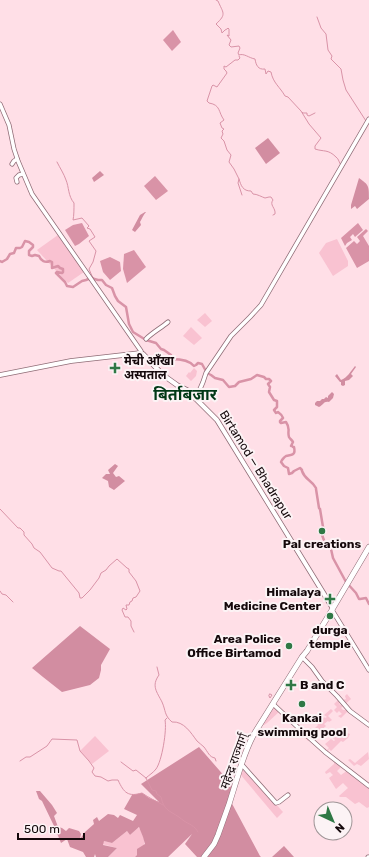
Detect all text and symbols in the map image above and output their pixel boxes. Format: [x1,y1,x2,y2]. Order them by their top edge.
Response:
place label: मेची आँखा अस्पताल [124,353,174,382]
marker: मेची आँखा अस्पताल [109,362,121,374]
district label: बिर्ताबजार [153,385,218,404]
street label: Birtamod — Bhadrapur [217,408,295,522]
marker: Pal creations [317,526,327,536]
place label: Pal creations [283,537,362,551]
place label: Himalaya Medicine Center [224,585,322,613]
marker: Himalaya Medicine Center [324,593,336,605]
marker: durga temple [325,611,335,621]
place label: durga temple [309,623,351,651]
place label: Area Police Office Birtamod [187,632,281,660]
marker: Area Police Office Birtamod [284,641,294,651]
place label: B and C [300,678,345,692]
marker: B and C [285,679,297,691]
marker: Kankai swimming pool [297,699,307,709]
place label: Kankai swimming pool [258,711,346,739]
street label: महेन्द्र राज्मार्ग् [216,729,251,791]
north arrow [313,801,353,841]
scale bar [18,815,84,841]
text: N [332,820,347,835]
text: 500 m [24,822,60,836]

